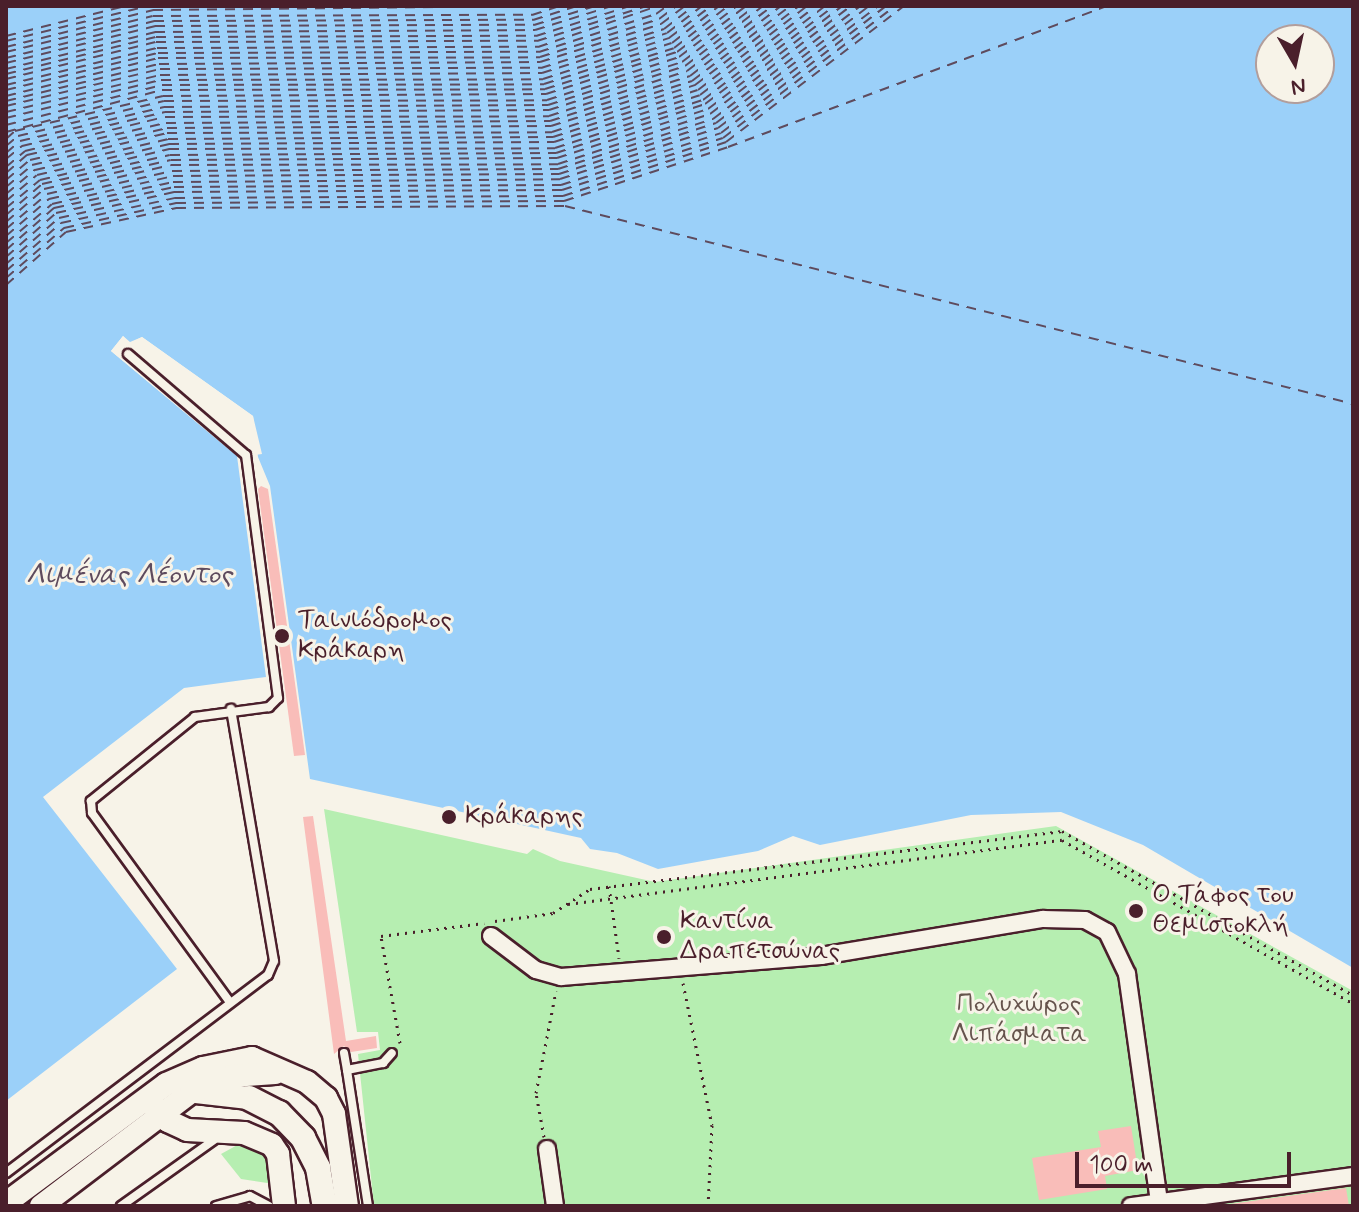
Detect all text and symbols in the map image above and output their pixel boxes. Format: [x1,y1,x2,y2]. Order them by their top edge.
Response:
north arrow [1255,24,1335,104]
text: N [1289,71,1308,101]
water label: Λιμένας Λέοντος [26,559,232,593]
place label: Ταινιόδρομος Κράκαρη [298,605,452,666]
marker: Ταινιόδρομος Κράκαρη [273,627,291,645]
place label: Κράκαρης [465,801,583,833]
marker: Κράκαρης [440,808,458,826]
place label: Ο Τάφος του Θεμιστοκλή [1152,880,1294,942]
marker: Ο Τάφος του Θεμιστοκλή [1127,902,1145,920]
place label: Καντίνα Δραπετσώνας [680,906,840,968]
marker: Καντίνα Δραπετσώνας [655,928,673,946]
park label: Πολυχώρος Λιπάσματα [951,989,1087,1050]
scale bar [1079,1136,1295,1186]
text: 100 m [1089,1150,1153,1181]

